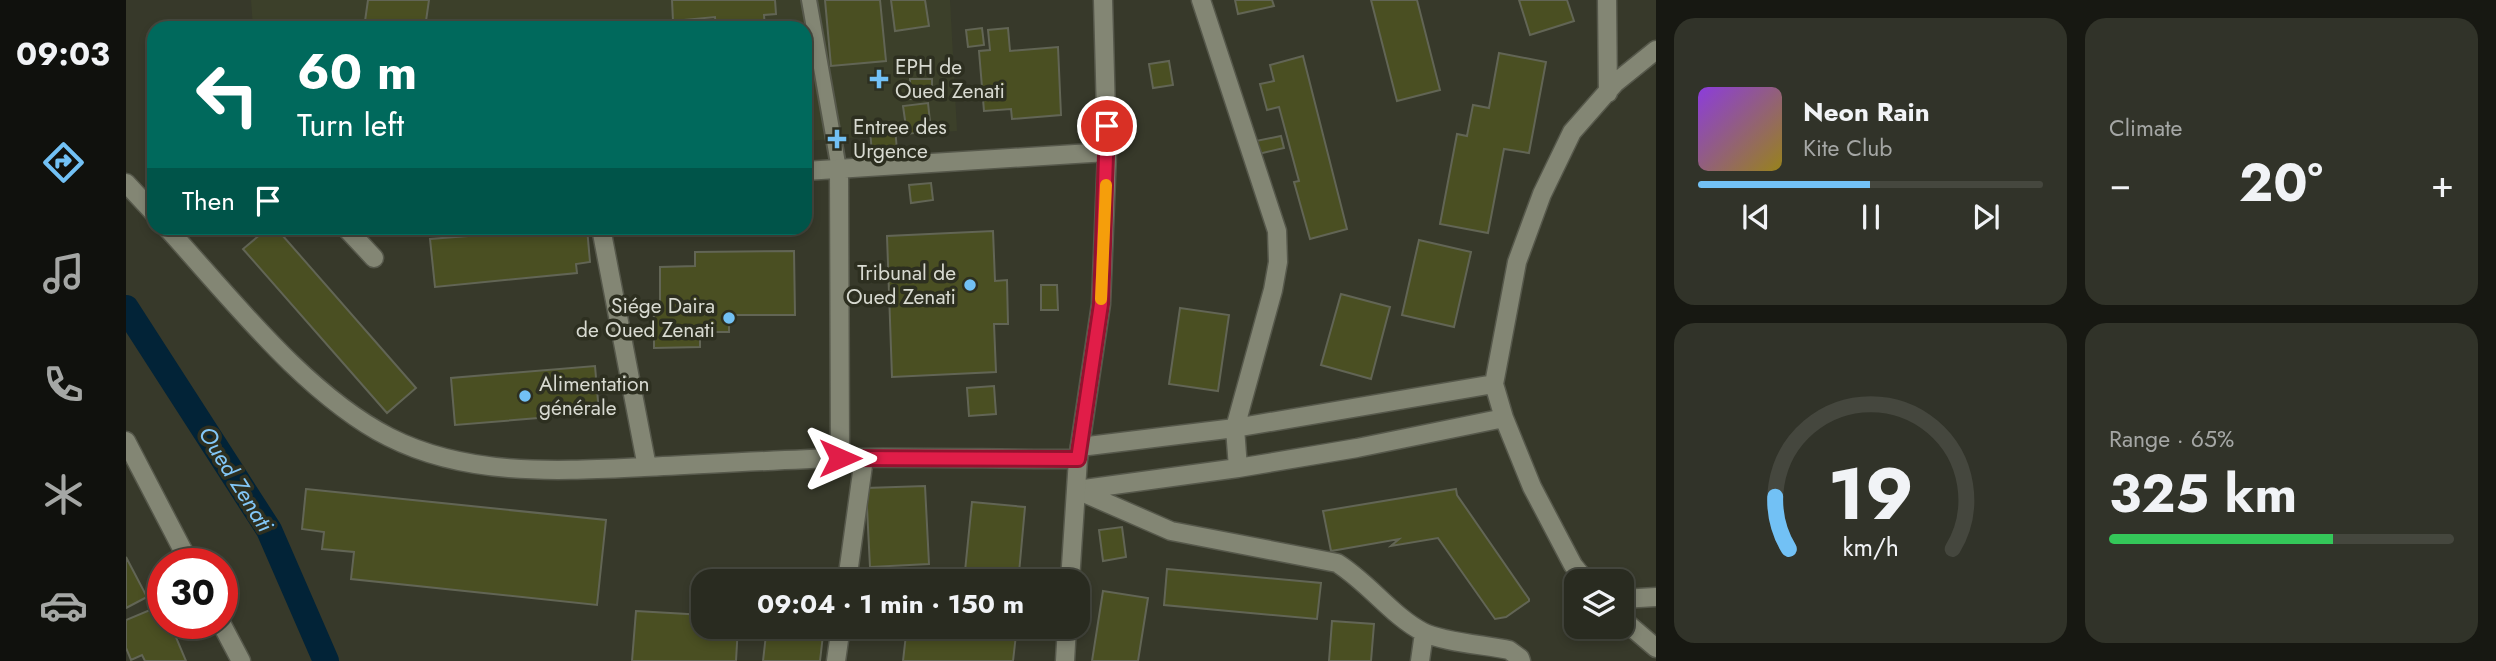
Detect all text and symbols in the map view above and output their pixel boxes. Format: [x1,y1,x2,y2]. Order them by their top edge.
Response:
text: 09:03 [16,31,110,77]
text: 60 m [297,37,417,107]
icon: left [182,49,273,140]
place label: EPH de Oued Zenati [895,52,1005,106]
marker: EPH de Oued Zenati [869,69,889,89]
text: Neon Rain [1803,93,1930,131]
pin [1077,96,1137,156]
text: Turn left [297,102,404,148]
icon: arrive [1088,107,1126,145]
text: Climate [2109,111,2182,145]
place label: Entree des Urgence [853,112,947,166]
marker: Entree des Urgence [827,129,847,149]
text: Kite Club [1803,131,1892,165]
icon: directions [39,138,88,187]
text: 20° [2239,145,2323,221]
text: − [2109,156,2131,211]
text: + [2431,156,2454,211]
text: Then [182,182,235,220]
icon: arrive [249,182,287,220]
icon: previous [1737,198,1775,236]
icon: pause [1852,198,1890,236]
icon: next [1967,198,2005,236]
icon: music [39,249,88,298]
place label: Tribunal de Oued Zenati [846,258,956,312]
marker: Tribunal de Oued Zenati [962,277,978,293]
place label: Siége Daira de Oued Zenati [576,291,715,345]
marker: Siége Daira de Oued Zenati [721,310,737,326]
icon: phone [39,360,88,409]
place label: Alimentation générale [539,369,650,423]
marker: Alimentation générale [517,388,533,404]
water label: Oued Zenati [190,420,283,540]
position arrow [803,421,877,495]
text: Range · 65% [2109,422,2234,456]
text: 19 [1828,441,1913,546]
text: 325 km [2109,456,2297,532]
icon: climate [39,470,88,519]
text: km/h [1842,529,1899,565]
speed limit sign: 30 [147,548,238,639]
map controls [1564,569,1634,639]
button: layers [1564,569,1634,639]
icon: car [39,581,88,630]
text: 09:04 · 1 min · 150 m [757,585,1024,623]

